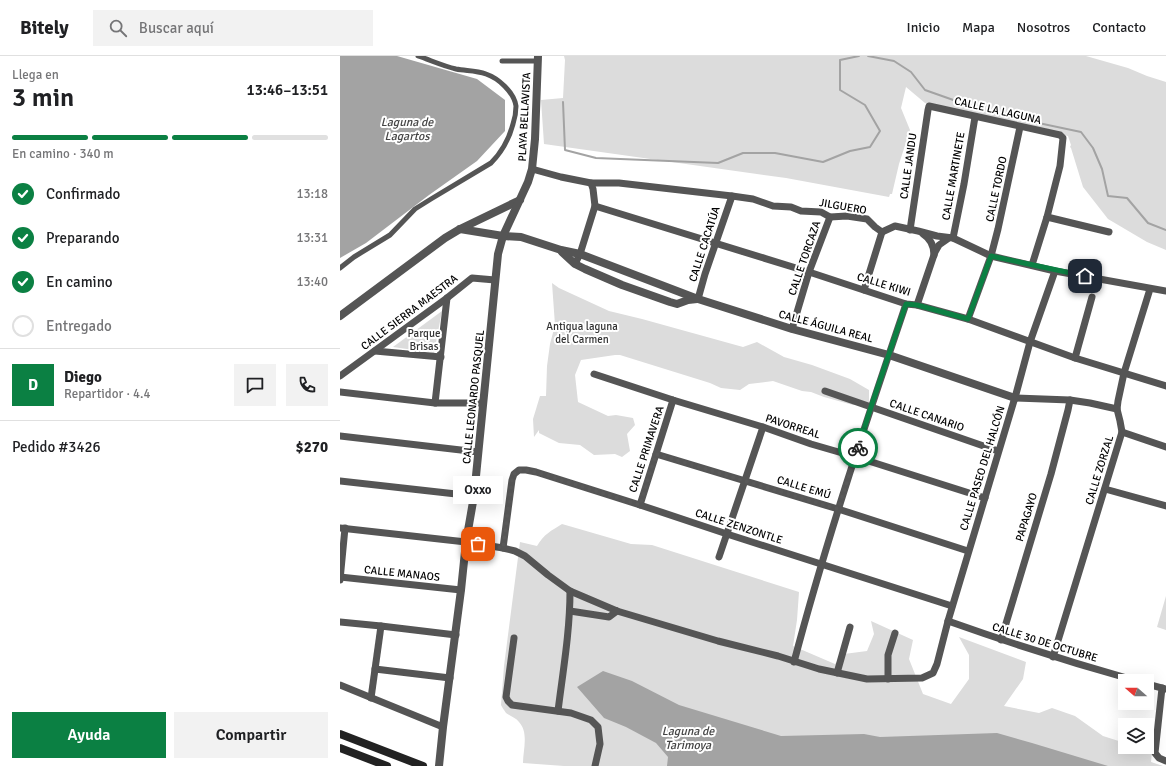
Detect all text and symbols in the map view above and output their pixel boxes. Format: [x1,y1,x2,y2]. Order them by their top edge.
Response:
search box [93,10,373,46]
text: Bitely [20,16,69,40]
icon: search [107,17,129,39]
text: Buscar aquí [139,19,214,37]
text: Inicio [907,19,940,36]
text: Mapa [962,19,995,36]
text: Nosotros [1017,19,1070,36]
text: Contacto [1092,19,1146,36]
text: Llega en [12,67,59,83]
street label: PLAYA BELLAVISTA [516,72,533,162]
text: 13:46–13:51 [247,81,328,99]
text: 3 min [12,82,74,114]
street label: CALLE LA LAGUNA [953,94,1043,127]
water label: Laguna de Lagartos [381,115,434,144]
street label: CALLE MARTINETE [939,131,968,221]
street label: CALLE JANDU [897,132,920,200]
text: En camino · 340 m [12,146,114,162]
street label: CALLE TORDO [983,155,1010,223]
icon: check [12,183,34,205]
text: Confirmado [46,185,120,203]
text: 13:18 [296,186,328,202]
street label: JILGUERO [818,196,868,217]
street label: CALLE CACATÚA [685,204,723,283]
street label: CALLE TORCAZA [786,219,823,297]
icon: check [12,227,34,249]
text: Preparando [46,229,120,247]
text: 13:31 [296,230,328,246]
pin [1068,259,1102,293]
icon: home [1074,265,1096,287]
street label: CALLE KIWI [855,270,912,299]
icon: check [12,271,34,293]
street label: CALLE SIERRA MAESTRA [358,272,460,353]
text: En camino [46,273,113,291]
text: 13:40 [296,274,328,290]
street label: CALLE ÁGUILA REAL [777,307,875,345]
text: Entregado [46,317,112,335]
park label: Antigua laguna del Carmen [546,320,618,346]
park label: Parque Brisas [408,327,440,353]
street label: CALLE LEONARDO PASQUEL [460,329,487,465]
button: chat [234,364,276,406]
button: phone [286,364,328,406]
text: Diego [64,368,102,386]
text: D [28,376,38,394]
text: Repartidor · 4.4 [64,386,150,402]
street label: CALLE CANARIO [888,397,966,434]
street label: CALLE PRIMAVERA [626,404,667,494]
street label: CALLE PASEO DEL HALCÓN [956,404,1008,532]
street label: PAVORREAL [764,411,822,442]
courier [838,428,878,468]
street label: CALLE ZORZAL [1083,434,1116,506]
icon: bike [847,437,869,459]
text: Pedido #3426 [12,438,101,456]
text: $270 [296,438,328,456]
street label: CALLE EMÚ [775,472,833,502]
callout: Oxxo [453,476,503,504]
text: Oxxo [464,482,492,498]
street label: PAPAGAYO [1013,491,1040,543]
street label: CALLE ZENZONTLE [694,506,784,547]
pin [461,527,495,561]
icon: bag [467,533,489,555]
street label: CALLE MANAOS [363,563,441,584]
street label: CALLE 30 DE OCTUBRE [991,620,1099,665]
north arrow [1118,674,1154,710]
map controls [1118,674,1154,754]
button: Ayuda [12,712,166,758]
button: Compartir [174,712,328,758]
button: layers [1118,718,1154,754]
water label: Laguna de Tarimoya [662,724,715,753]

